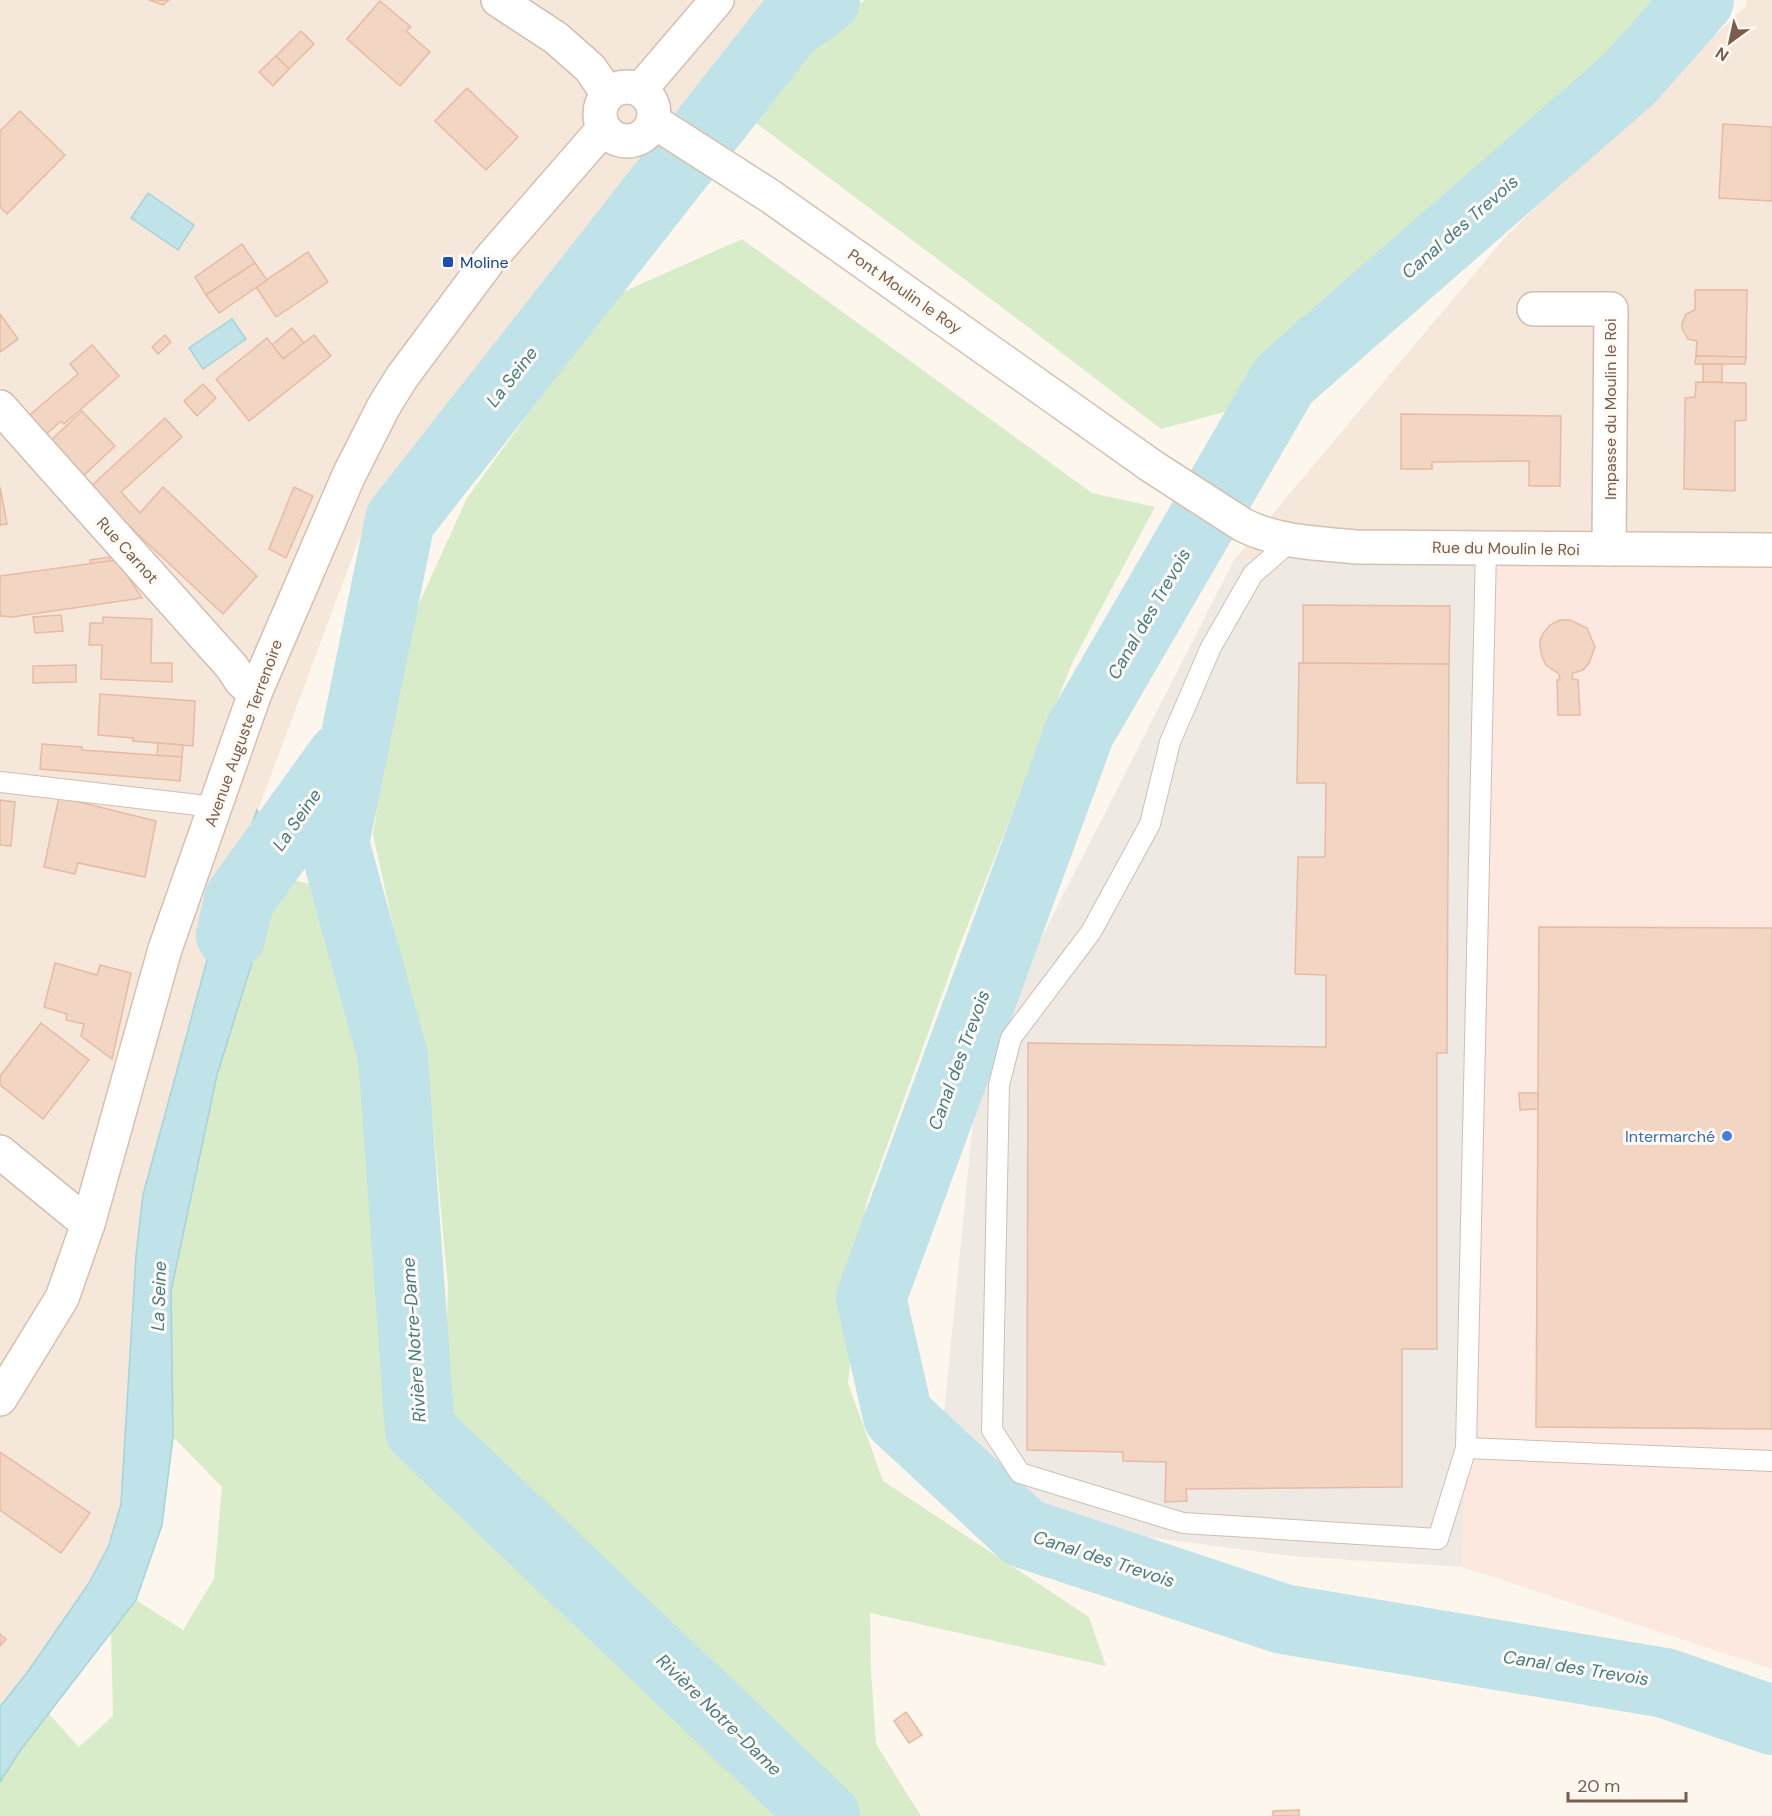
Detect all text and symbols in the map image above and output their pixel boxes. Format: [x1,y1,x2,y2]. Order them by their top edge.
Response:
north arrow [1700,12,1760,72]
text: N [1711,42,1733,66]
water label: Canal des Trevois [1397,170,1523,284]
street label: Pont Moulin le Roy [844,244,966,339]
place label: Moline [460,252,509,273]
marker: Moline [441,255,455,269]
street label: Impasse du Moulin le Roi [1600,318,1621,500]
water label: La Seine [481,342,543,412]
street label: Rue Carnot [92,513,163,588]
street label: Rue du Moulin le Roi [1432,537,1580,560]
water label: Canal des Trevois [1102,544,1196,684]
street label: Avenue Auguste Terrenoire [200,637,287,830]
water label: La Seine [267,784,327,856]
water label: Canal des Trevois [923,987,995,1133]
place label: Intermarché [1625,1126,1715,1147]
marker: Intermarché [1720,1129,1734,1143]
water label: Rivière Notre-Dame [396,1257,432,1423]
water label: La Seine [146,1261,172,1331]
water label: Canal des Trevois [1030,1525,1178,1593]
water label: Canal des Trevois [1501,1645,1651,1691]
water label: Rivière Notre-Dame [651,1649,787,1781]
scale bar [1568,1765,1686,1803]
text: 20 m [1577,1774,1620,1798]

